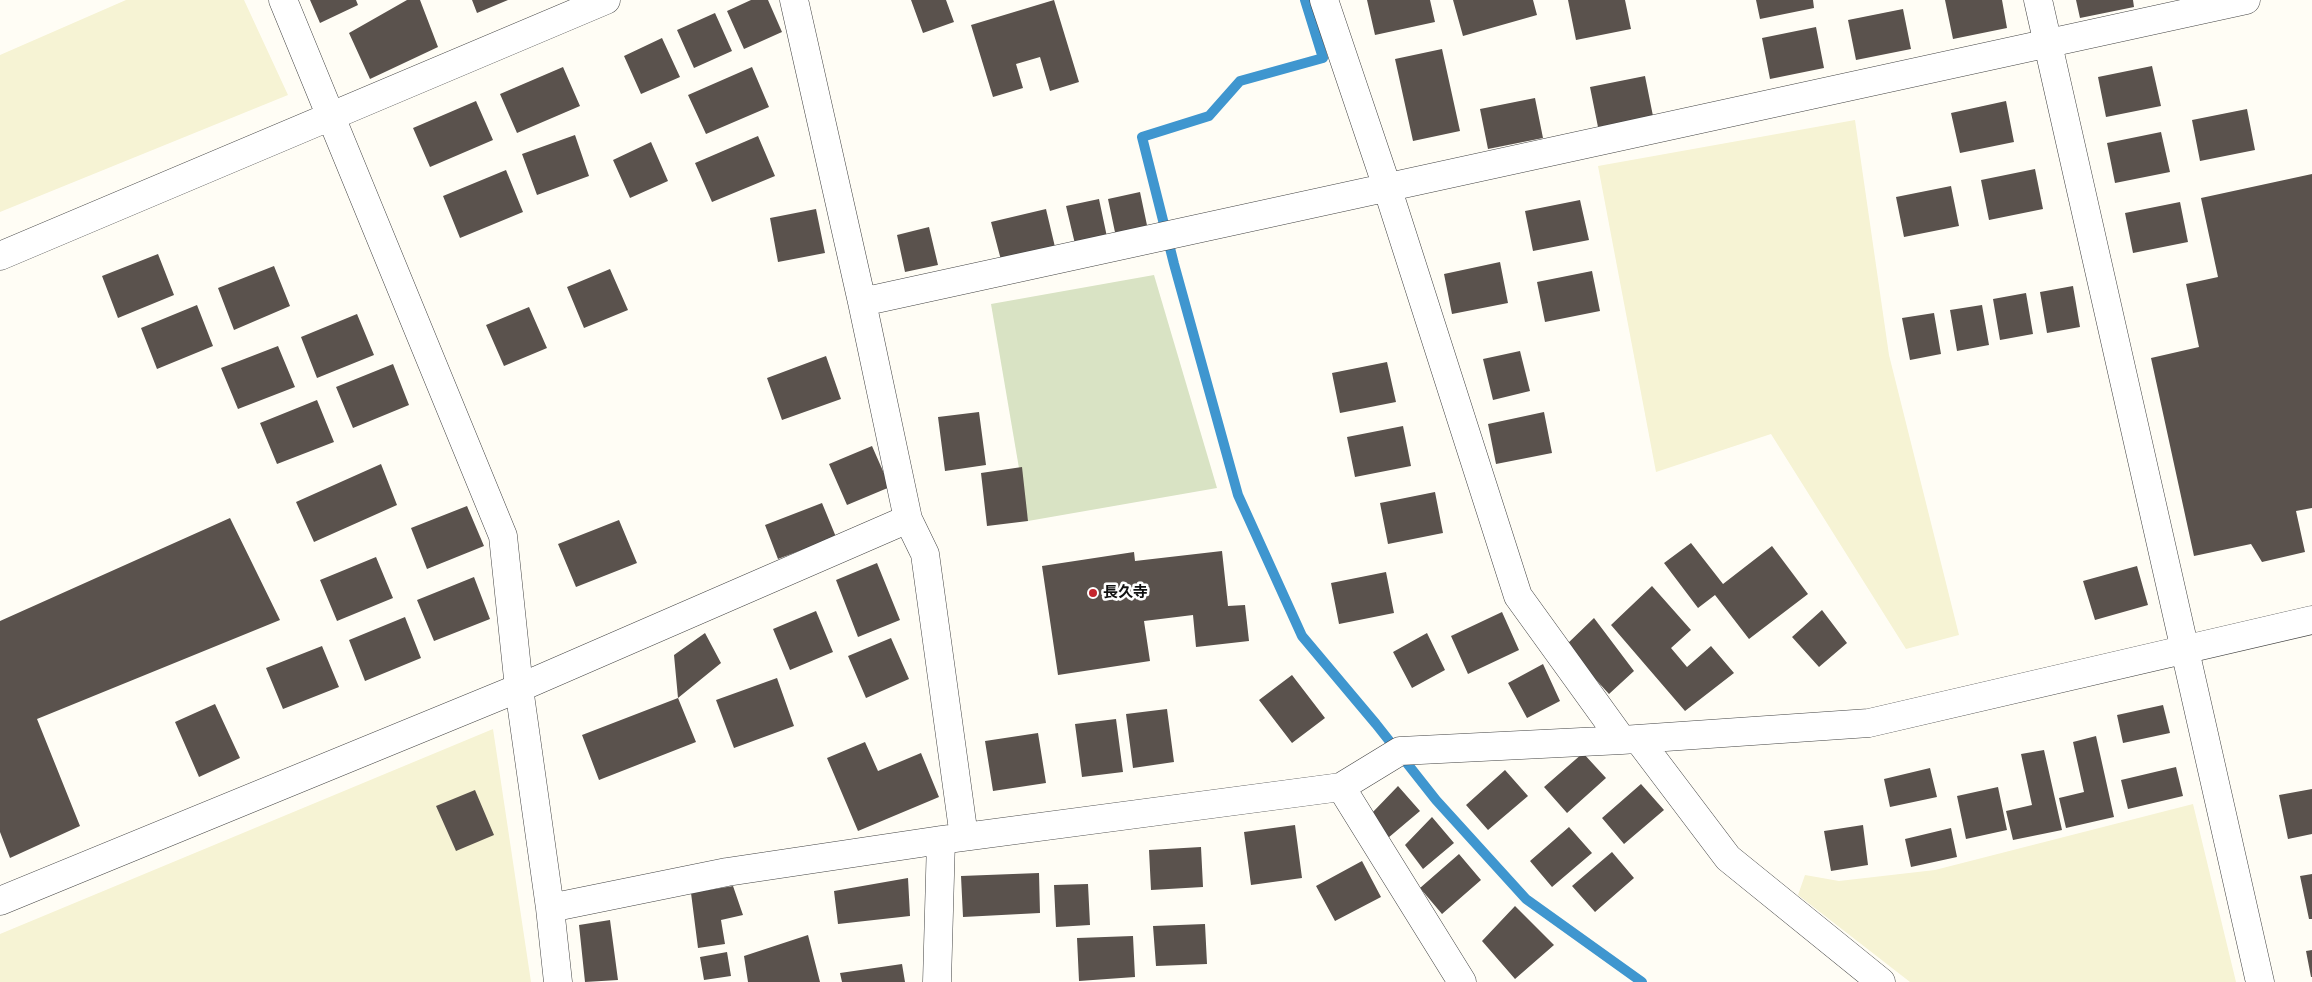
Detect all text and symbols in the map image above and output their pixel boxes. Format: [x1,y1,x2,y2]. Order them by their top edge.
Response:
place label: 長久寺 [1103,584,1148,602]
marker: 長久寺 [1087,587,1099,599]

